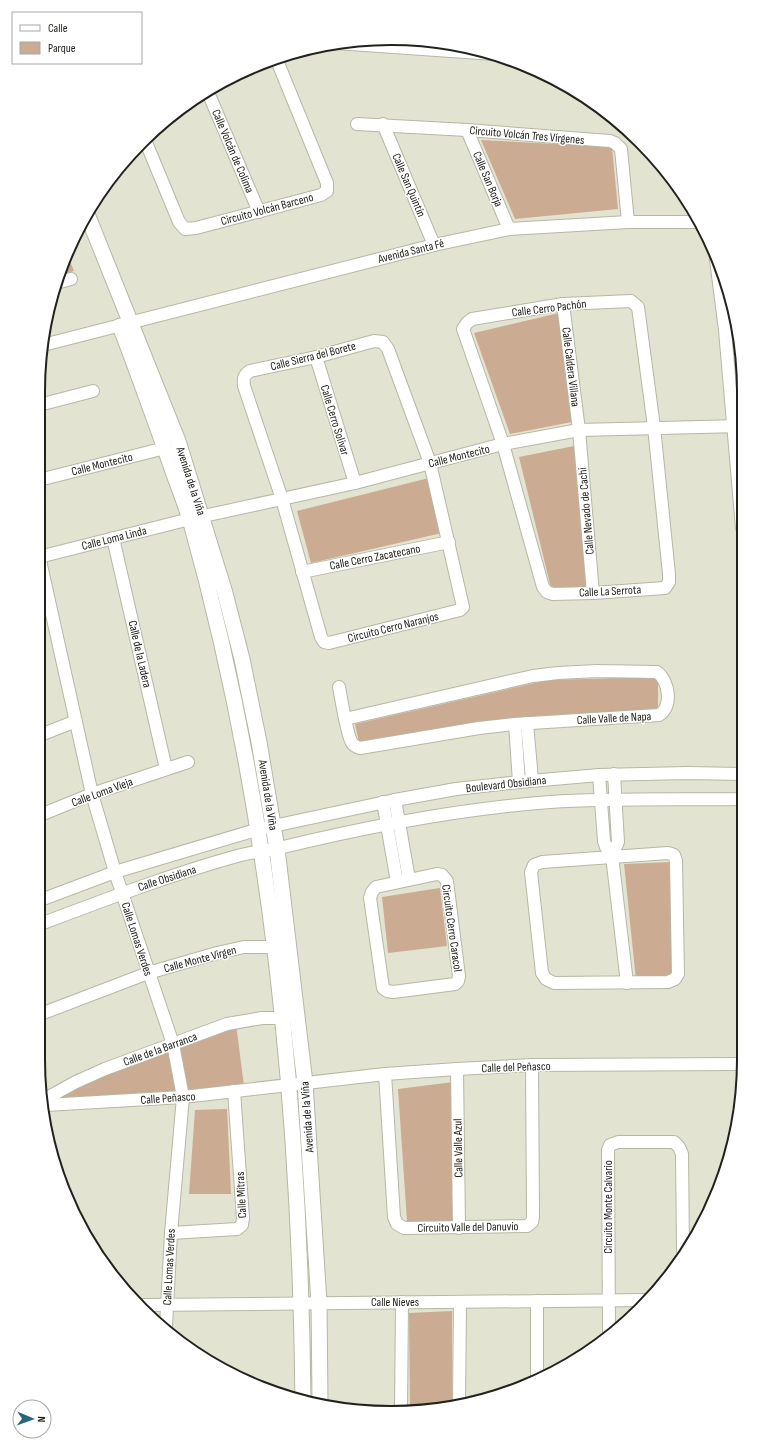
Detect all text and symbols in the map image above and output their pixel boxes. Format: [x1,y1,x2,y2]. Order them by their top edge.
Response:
legend [12,12,142,64]
text: Calle [48,21,68,36]
text: Parque [48,41,76,56]
street label: Calle Volcán de Colima [208,107,257,196]
street label: Circuito Volcán Tres Vírgenes [469,123,585,148]
street label: Calle San Borja [469,149,506,210]
street label: Calle San Quintín [388,151,429,219]
street label: Circuito Volcán Barceno [219,190,315,229]
street label: Avenida Santa Fé [376,236,446,267]
street label: Calle Cerro Pachón [511,296,587,321]
street label: Calle Caldera Villana [558,326,583,408]
street label: Calle Sierra del Borete [269,339,358,374]
street label: Calle Cerro Solivar [317,383,353,458]
street label: Calle Montecito [427,442,491,471]
street label: Avenida de la Viña [172,444,209,518]
street label: Calle Montecito [70,450,134,479]
street label: Calle Nevado de Cachi [575,467,598,555]
street label: Calle Loma Linda [80,523,149,554]
street label: Calle Cerro Zacatecano [328,541,422,574]
street label: Calle La Serrota [579,582,642,601]
street label: Circuito Cerro Naranjos [346,609,440,646]
street label: Calle de la Ladera [124,619,155,690]
street label: Calle Valle de Napa [577,709,652,728]
street label: Avenida de la Viña [254,758,281,832]
street label: Boulevard Obsidiana [465,773,547,796]
street label: Calle Loma Vieja [69,774,135,810]
street label: Calle Obsidiana [136,862,199,895]
street label: Circuito Cerro Caracol [438,883,465,973]
street label: Calle Lomas Verdes [118,900,155,978]
street label: Calle Monte Virgen [162,943,238,976]
street label: Calle de la Barranca [121,1029,200,1070]
street label: Calle del Peñasco [481,1059,551,1076]
street label: Avenida de la Viña [298,1081,318,1154]
street label: Calle Peñasco [140,1089,196,1108]
street label: Calle Valle Azul [450,1118,467,1178]
street label: Circuito Monte Calvario [601,1160,616,1254]
street label: Calle Mitras [233,1171,250,1219]
street label: Circuito Valle del Danuvio [417,1219,519,1236]
street label: Calle Lomas Verdes [160,1228,179,1306]
street label: Calle Nieves [371,1295,419,1310]
north arrow [12,1399,52,1439]
text: N [35,1416,48,1423]

